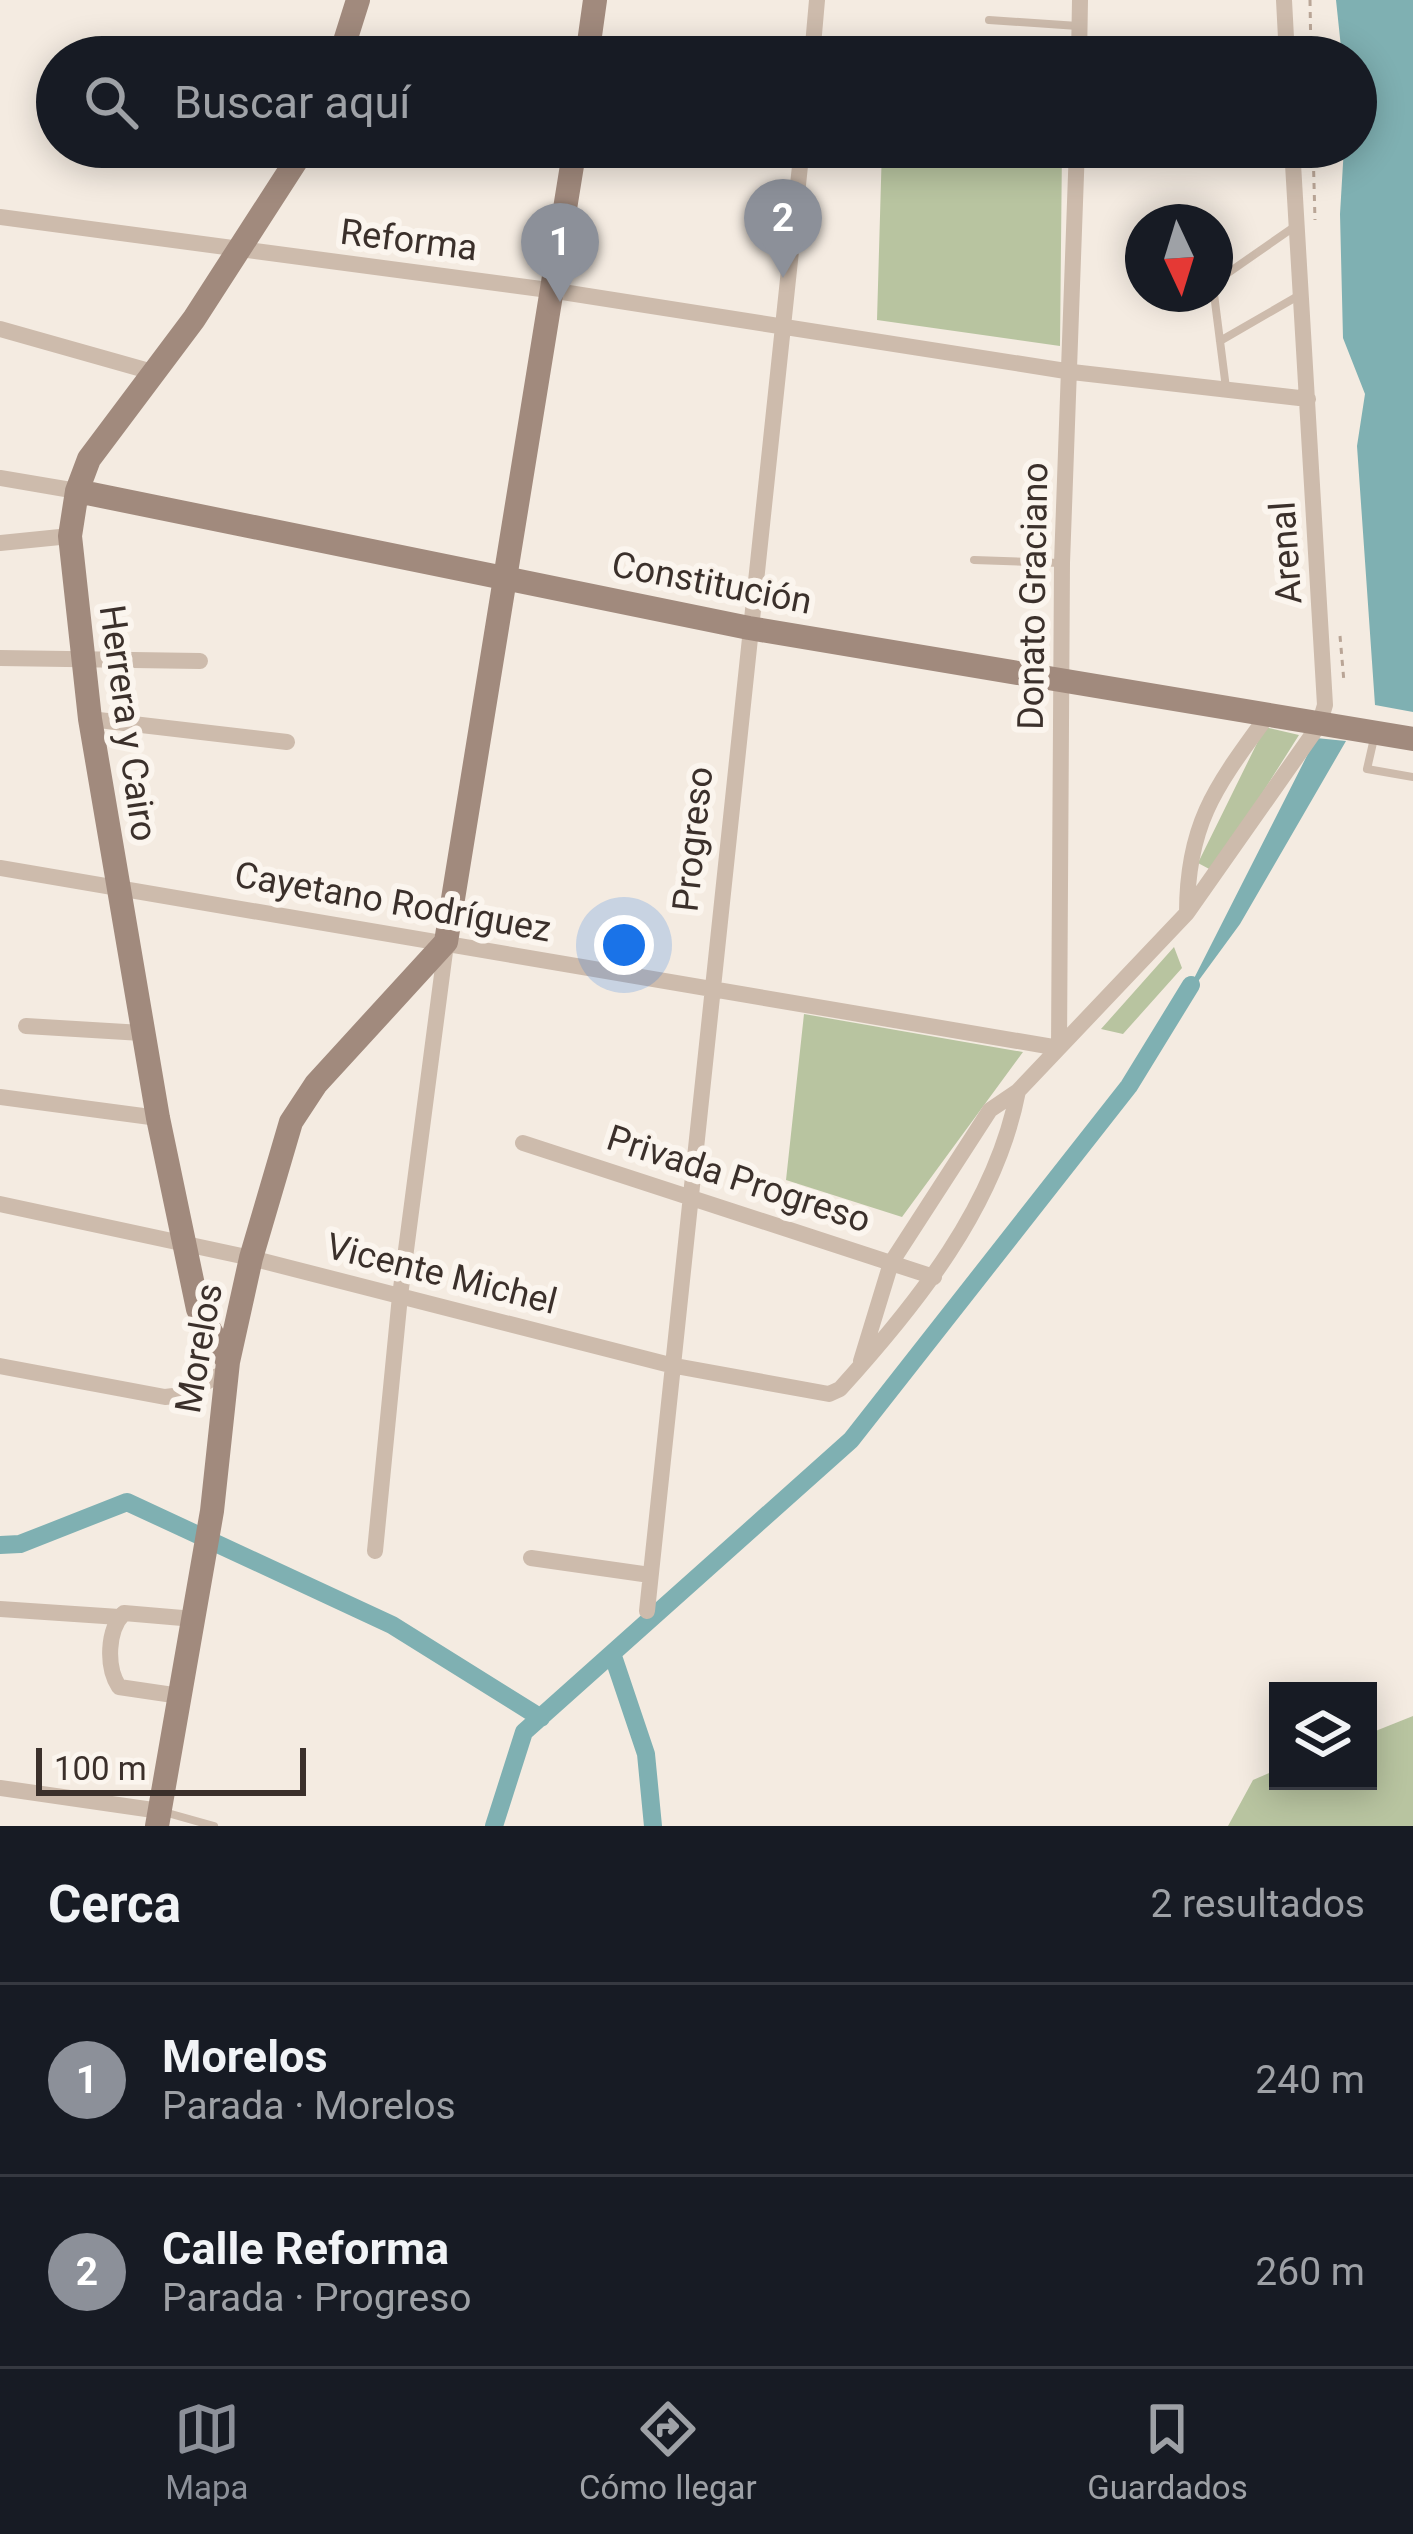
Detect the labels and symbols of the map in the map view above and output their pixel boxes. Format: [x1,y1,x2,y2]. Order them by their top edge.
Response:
pin: 2 [744,179,822,278]
pin: 1 [521,203,599,302]
north arrow [1125,204,1233,312]
street label: Reforma [338,211,480,269]
street label: Donato Graciano [1010,462,1056,730]
street label: Arenal [1261,500,1311,606]
street label: Constitución [608,543,815,623]
street label: Herrera y Cairo [91,602,165,844]
street label: Progreso [665,765,721,914]
street label: Cayetano Rodríguez [231,853,554,950]
your location [594,915,654,975]
street label: Privada Progreso [602,1117,876,1241]
street label: Vicente Michel [322,1225,561,1323]
street label: Morelos [167,1280,231,1416]
scale bar [36,1742,306,1795]

